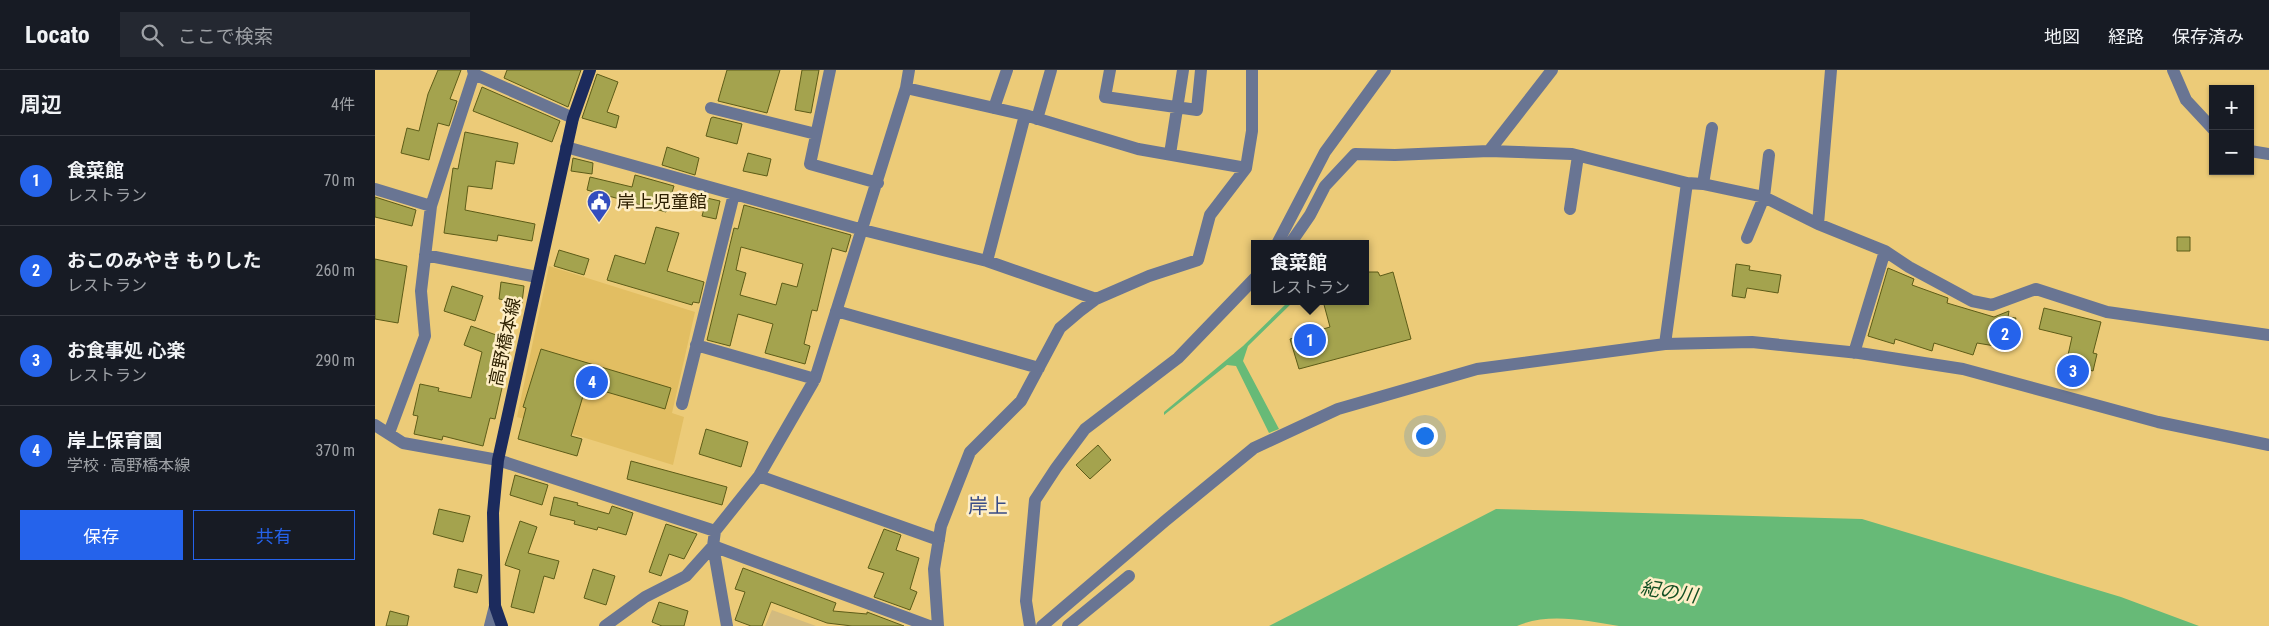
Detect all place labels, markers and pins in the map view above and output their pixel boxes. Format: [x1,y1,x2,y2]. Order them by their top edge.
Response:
public building icon: 岸上児童館 [586,189,612,223]
place label: 岸上児童館 [617,191,707,212]
pin: 2 [1989,315,2021,353]
pin: 1 [1294,321,1326,359]
pin: 3 [2057,352,2089,390]
pin: 4 [576,363,608,401]

